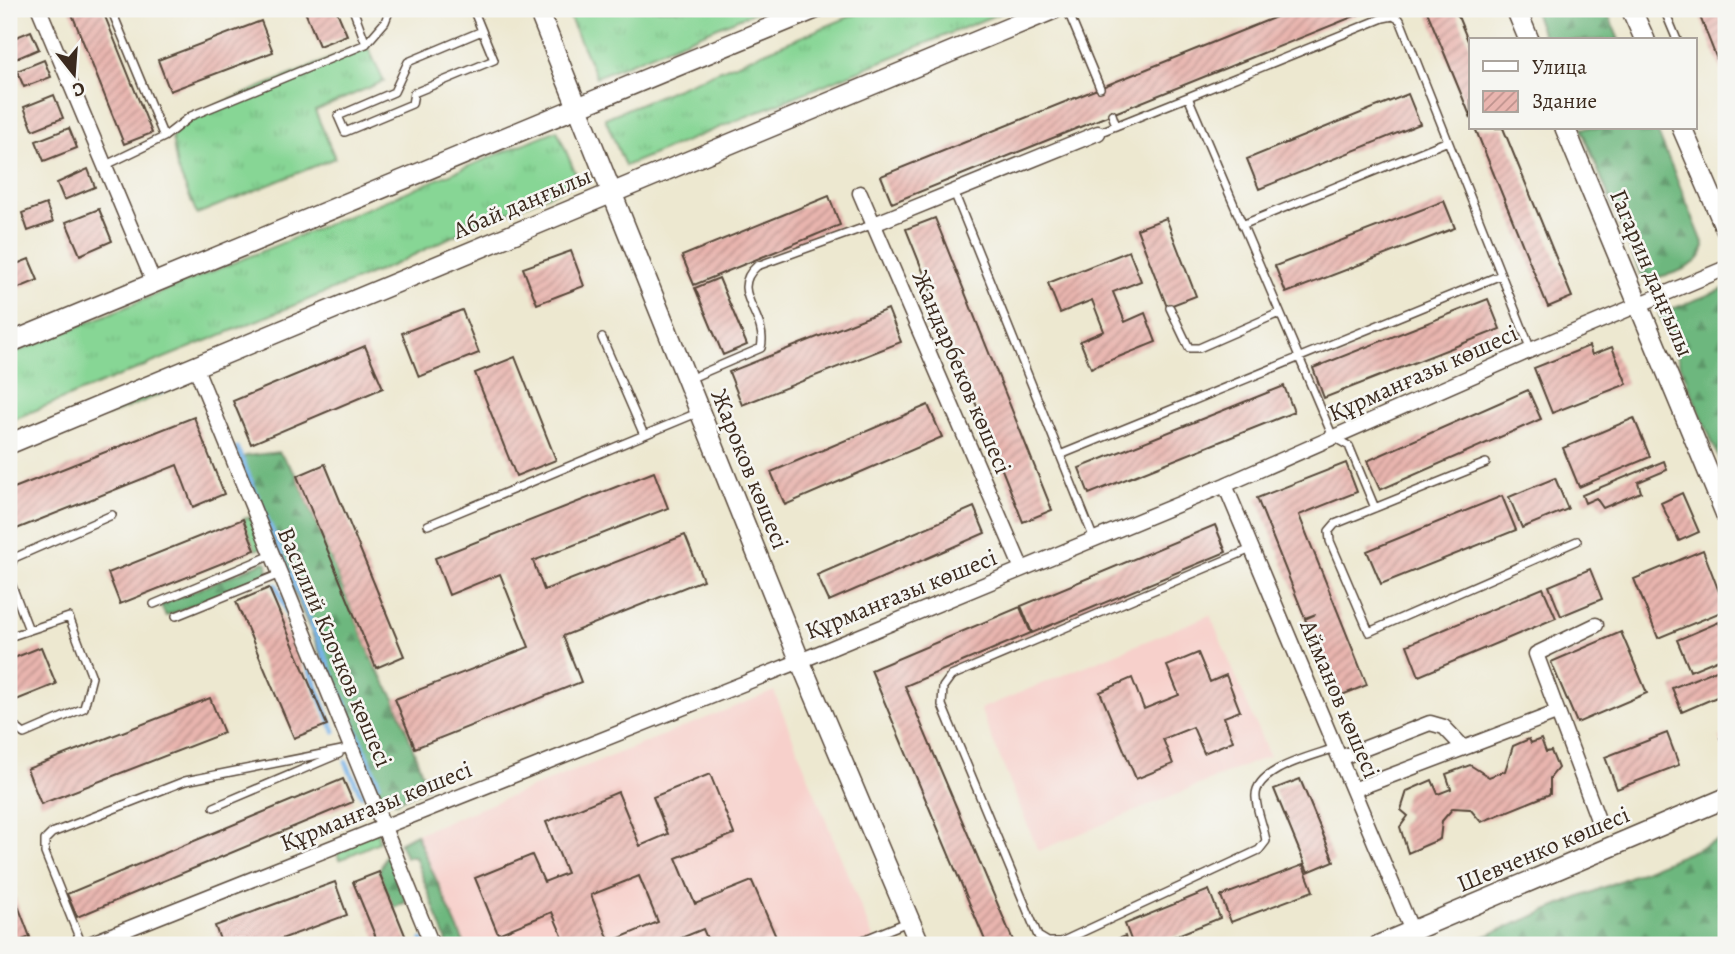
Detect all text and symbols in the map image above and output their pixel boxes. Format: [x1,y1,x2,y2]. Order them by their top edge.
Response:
north arrow [38,38,108,108]
legend [1469,38,1696,130]
text: Улица [1532,53,1587,81]
text: С [69,75,88,103]
text: Здание [1532,87,1597,115]
street label: Абай даңғылы [447,159,596,247]
street label: Гагарин даңғылы [1602,184,1702,362]
street label: Жандарбеков көшесі [905,265,1019,479]
street label: Құрманғазы көшесі [1323,317,1523,429]
street label: Жароков көшесі [703,384,797,554]
street label: Василий Клочков көшесі [270,522,400,772]
street label: Құрманғазы көшесі [800,541,1002,647]
street label: Айманов көшесі [1292,614,1388,783]
street label: Құрманғазы көшесі [275,753,477,859]
street label: Шевченко көшесі [1452,798,1634,900]

